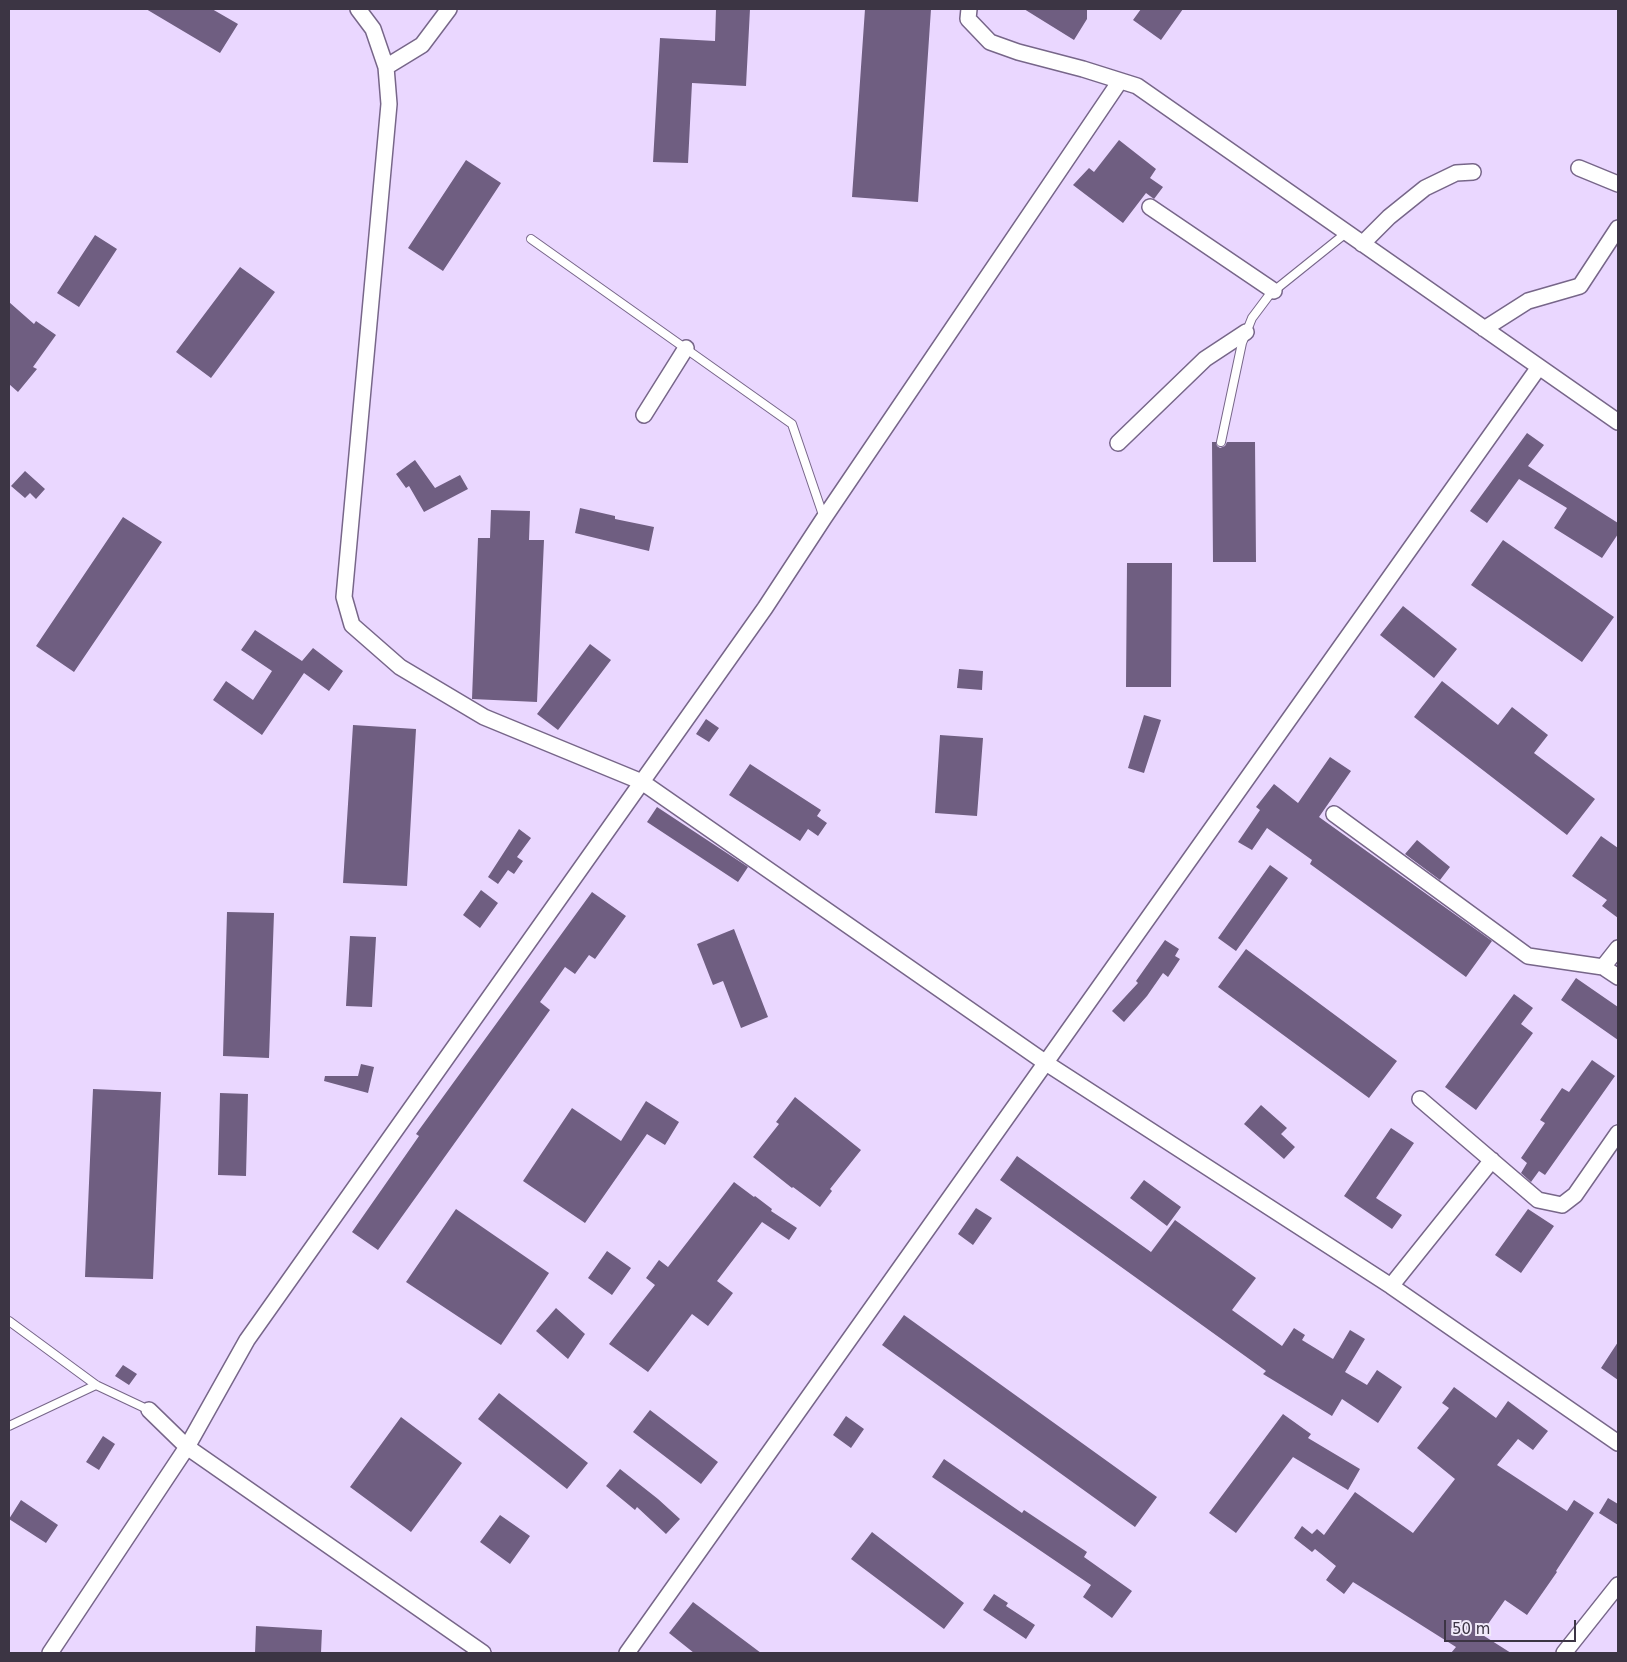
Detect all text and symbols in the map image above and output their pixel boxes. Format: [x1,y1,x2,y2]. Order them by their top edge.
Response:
scale bar [1447,1610,1580,1642]
text: 50 m [1452,1620,1490,1638]

